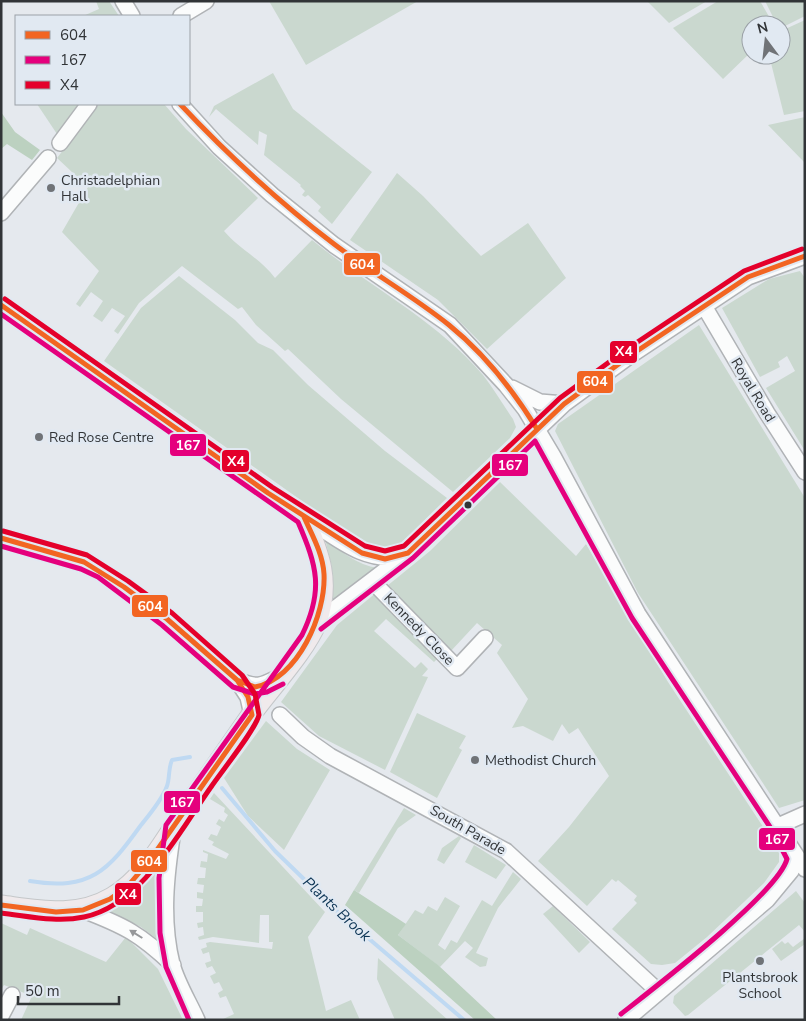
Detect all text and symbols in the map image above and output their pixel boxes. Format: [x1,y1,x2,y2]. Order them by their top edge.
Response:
legend [15,15,190,105]
north arrow [741,15,791,65]
text: N [755,17,770,38]
text: 604 [60,25,87,45]
text: 167 [60,50,87,70]
text: X4 [60,75,79,95]
place label: Christadelphian Hall [61,171,160,206]
marker: Christadelphian Hall [45,182,57,194]
line badge: 604 [343,252,381,276]
text: 604 [349,255,375,274]
line badge: X4 [609,340,638,364]
text: X4 [614,342,634,361]
street label: Royal Road [726,354,780,426]
line badge: 604 [576,370,614,394]
text: 604 [582,372,608,391]
place label: Red Rose Centre [49,428,154,447]
marker: Red Rose Centre [33,431,45,443]
line badge: 167 [169,433,207,457]
text: 167 [175,436,201,455]
line badge: X4 [221,449,250,473]
text: X4 [226,452,246,471]
line badge: 167 [491,453,529,477]
text: 167 [497,456,523,475]
unlabelled marker [463,500,473,510]
street label: Kennedy Close [380,589,458,669]
line badge: 604 [131,594,169,618]
text: 604 [137,597,163,616]
place label: Methodist Church [485,751,596,770]
marker: Methodist Church [469,754,481,766]
line badge: 167 [163,790,201,814]
text: 167 [169,793,195,812]
street label: South Parade [427,801,509,859]
line badge: 167 [758,827,796,851]
text: 167 [764,830,790,849]
line badge: 604 [130,849,168,873]
text: 604 [136,852,162,871]
water label: Plants Brook [299,872,376,946]
line badge: X4 [114,882,142,906]
text: X4 [118,885,138,904]
one-way arrow [129,929,142,938]
marker: Plantsbrook School [754,955,766,967]
place label: Plantsbrook School [722,968,799,1003]
scale bar [18,974,119,1006]
text: 50 m [25,981,60,1001]

